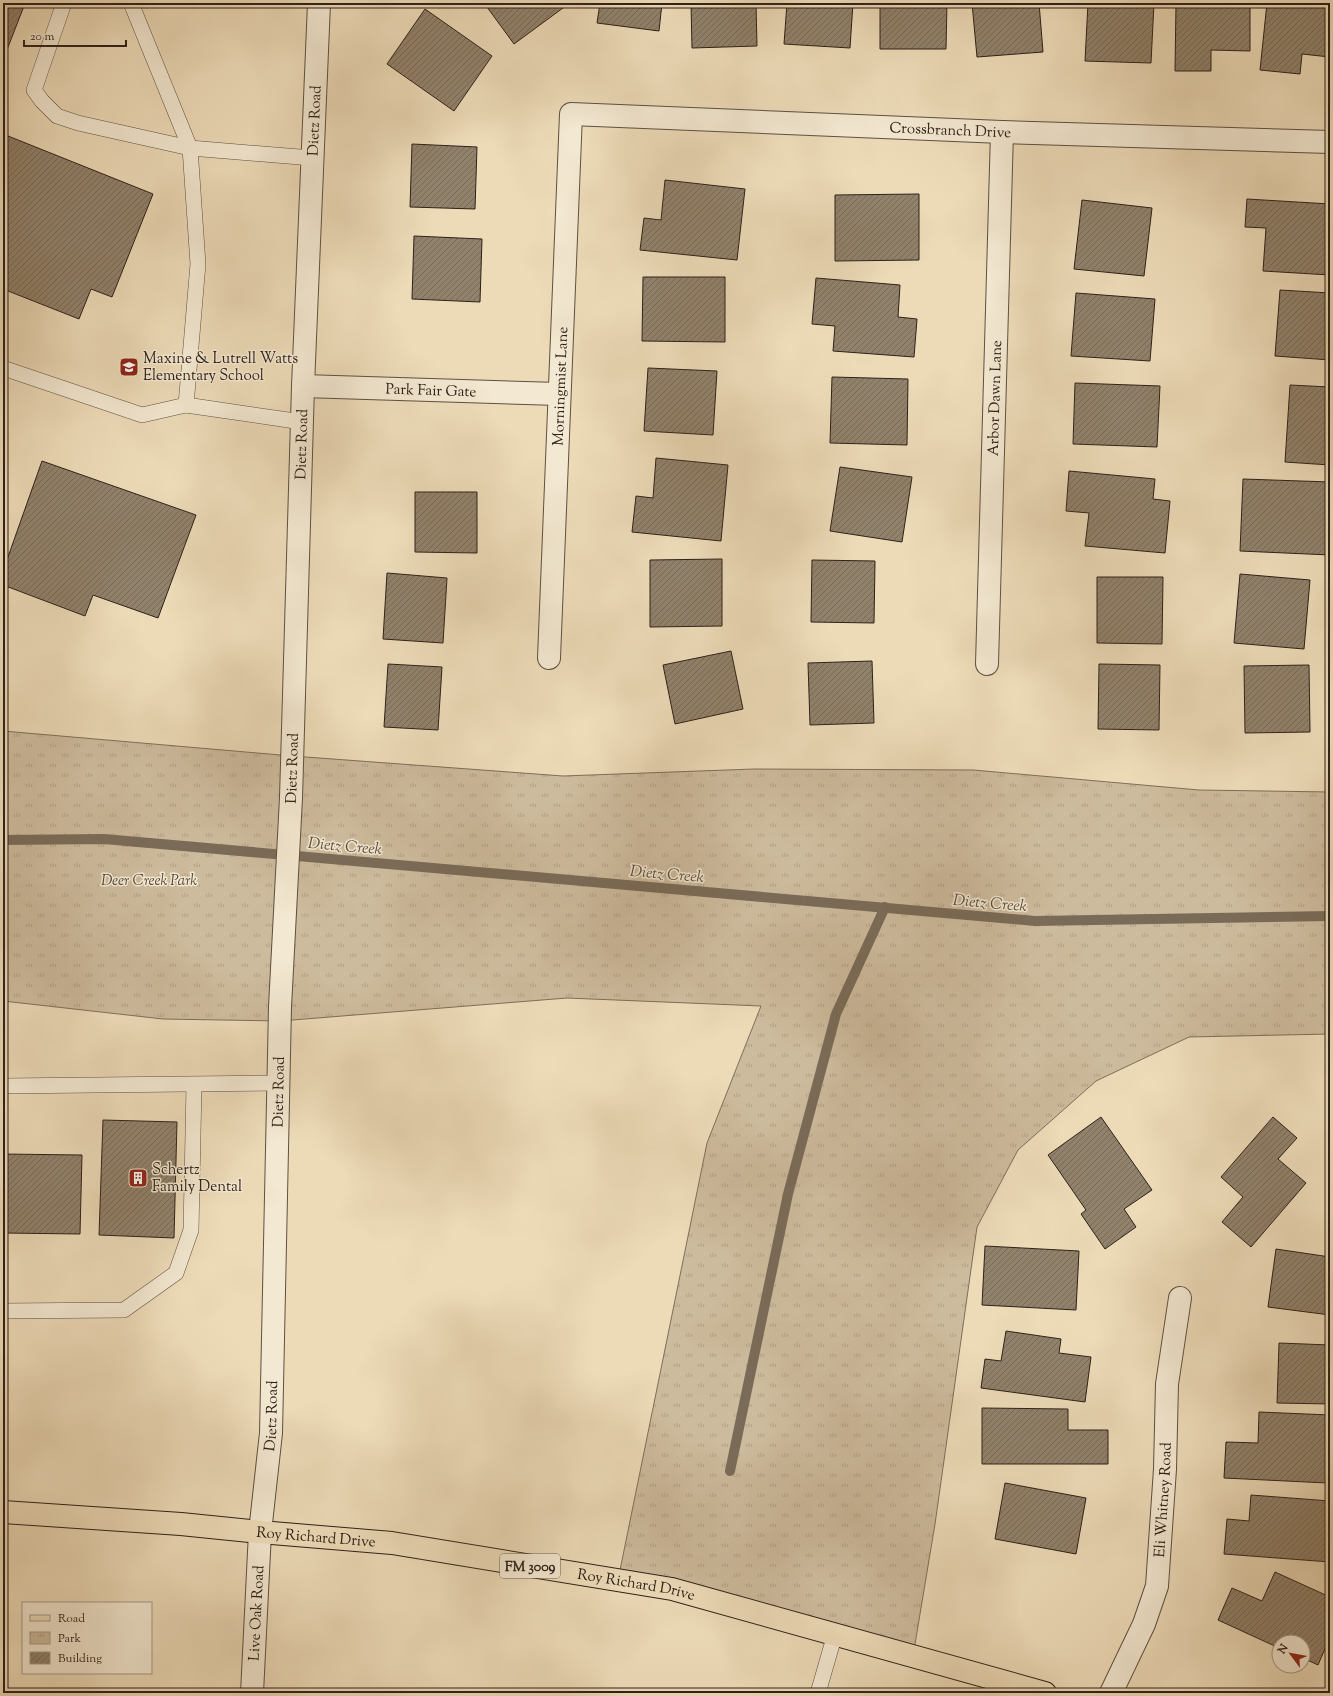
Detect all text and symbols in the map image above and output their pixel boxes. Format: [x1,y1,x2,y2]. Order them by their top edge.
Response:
scale bar [24,22,126,48]
text: 20 m [30,28,55,46]
street label: Dietz Road [304,84,328,156]
street label: Crossbranch Drive [889,118,1011,144]
street label: Morningmist Lane [549,326,574,446]
street label: Arbor Dawn Lane [984,340,1008,457]
place label: Maxine & Lutrell Watts Elementary School [143,349,298,387]
school or university icon: Maxine & Lutrell Watts Elementary School [118,356,140,378]
street label: Park Fair Gate [385,380,477,403]
street label: Dietz Road [291,408,314,480]
street label: Dietz Road [282,732,305,804]
water label: Dietz Creek [307,833,383,862]
water label: Dietz Creek [629,861,705,890]
park label: Deer Creek Park [101,871,197,892]
water label: Dietz Creek [952,890,1028,919]
street label: Dietz Road [268,1056,291,1128]
place label: Schertz Family Dental [152,1160,242,1198]
building icon: Schertz Family Dental [127,1167,149,1189]
street label: Dietz Road [260,1380,284,1452]
street label: Eli Whitney Road [1150,1441,1178,1558]
street label: Roy Richard Drive [255,1523,376,1554]
road number: FM 3009 [500,1554,560,1578]
street label: Live Oak Road [245,1564,270,1662]
street label: Roy Richard Drive [576,1565,697,1607]
legend [22,1602,152,1674]
text: Road [58,1610,85,1628]
text: Park [58,1630,81,1648]
north arrow [1271,1634,1311,1674]
text: N [1274,1641,1293,1658]
text: Building [58,1650,102,1668]

